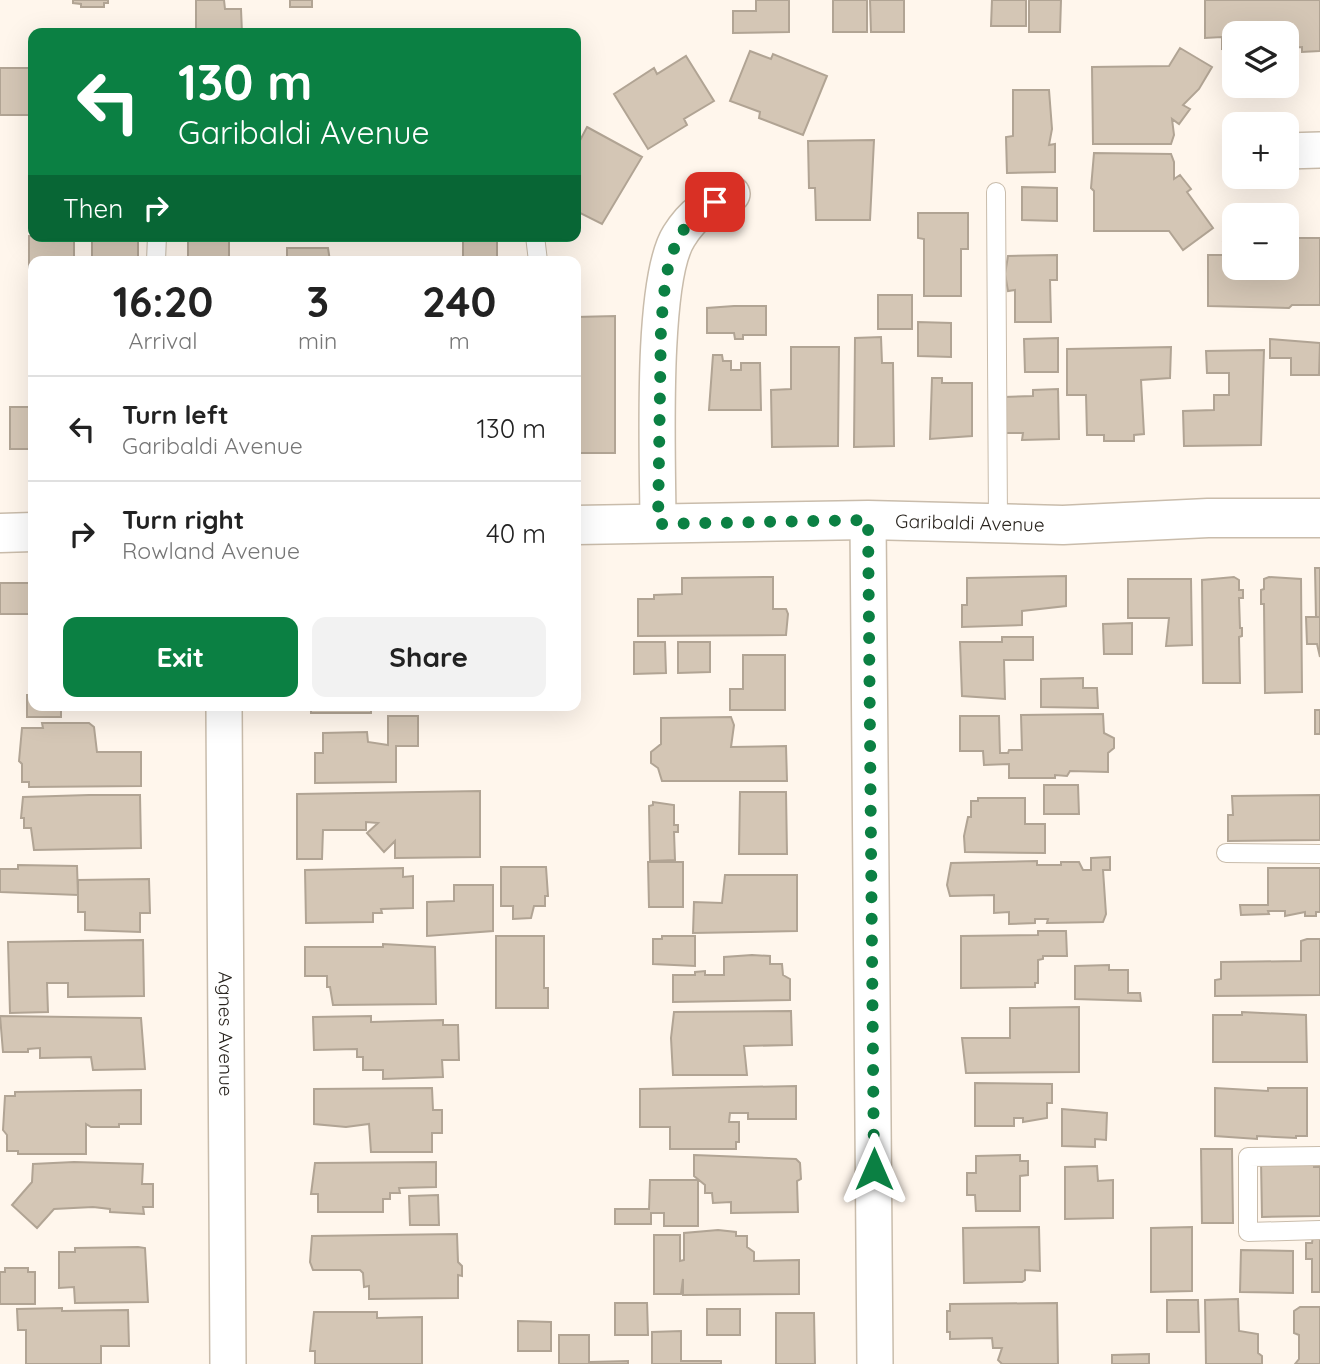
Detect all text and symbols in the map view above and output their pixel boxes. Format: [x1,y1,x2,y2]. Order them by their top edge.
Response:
map controls [1222,21,1299,280]
button: layers [1222,21,1299,98]
text: 130 m [178,51,312,112]
icon: left [63,56,154,147]
text: Garibaldi Avenue [178,112,430,152]
button: + [1222,112,1299,189]
pin [685,172,745,232]
icon: arrive [696,183,734,221]
icon: right [137,189,175,227]
text: Then [63,192,123,225]
button: − [1222,203,1299,280]
text: 16:20 [113,275,213,328]
text: 3 [306,275,329,328]
text: 240 [422,275,496,328]
text: Arrival [129,326,197,355]
text: min [298,326,337,355]
text: m [449,326,470,355]
text: Turn left [122,398,229,431]
icon: left [63,410,101,448]
text: 130 m [476,412,546,445]
text: Garibaldi Avenue [122,431,303,460]
text: Turn right [122,503,244,536]
street label: Garibaldi Avenue [895,509,1045,537]
icon: right [63,515,101,553]
text: 40 m [486,517,546,550]
text: Rowland Avenue [122,536,300,565]
button: Exit [63,617,298,697]
button: Share [312,617,546,697]
street label: Agnes Avenue [214,971,238,1097]
position arrow [837,1132,911,1206]

